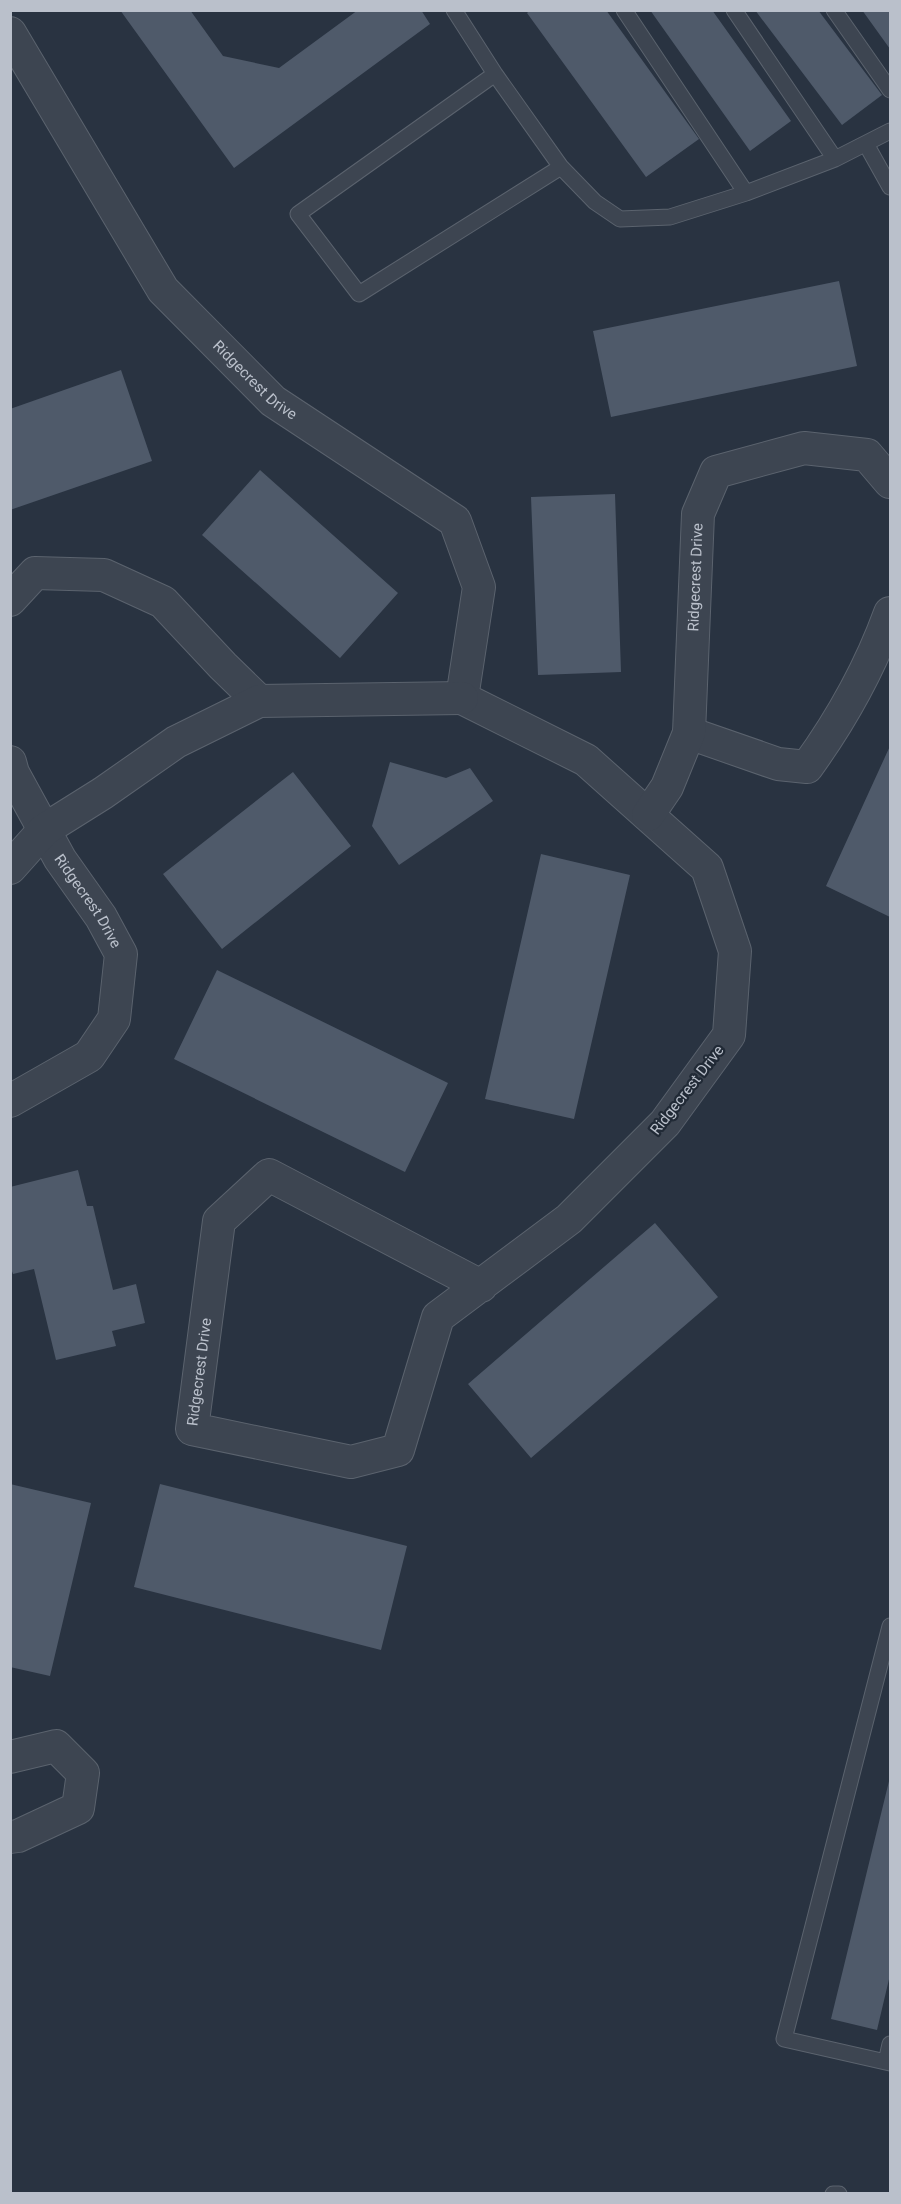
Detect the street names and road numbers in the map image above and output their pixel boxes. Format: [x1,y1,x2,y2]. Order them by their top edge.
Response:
street label: Ridgecrest Drive [209,337,301,423]
street label: Ridgecrest Drive [684,523,707,632]
street label: Ridgecrest Drive [50,851,125,951]
street label: Ridgecrest Drive [646,1042,728,1138]
street label: Ridgecrest Drive [183,1317,215,1427]

